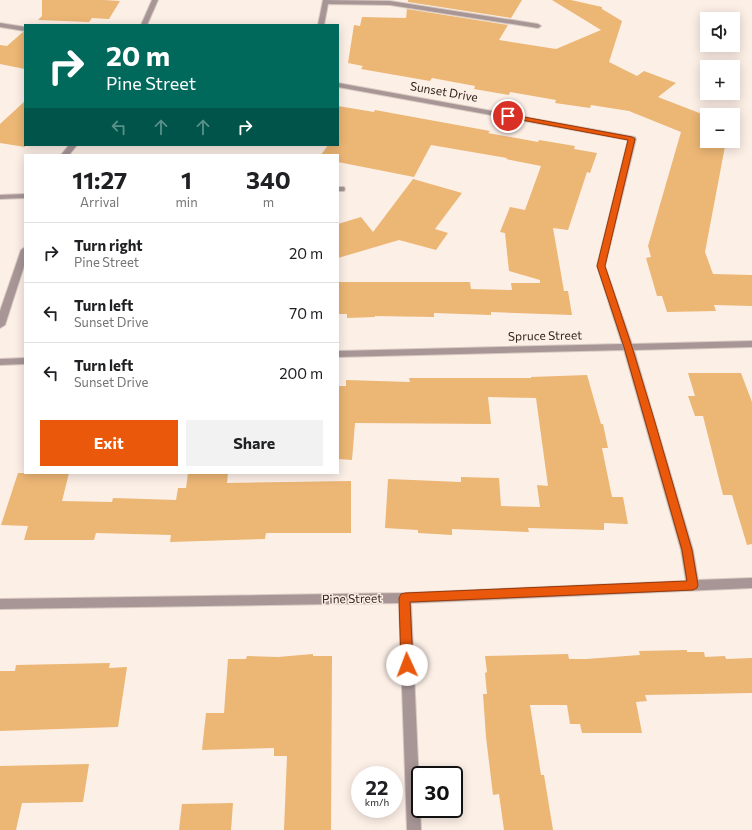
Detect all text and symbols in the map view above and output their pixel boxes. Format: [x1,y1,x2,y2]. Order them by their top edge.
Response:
map controls [700,12,740,148]
button: sound [700,12,740,52]
text: 20 m [106,38,170,72]
icon: right [40,40,92,92]
button: + [700,60,740,100]
text: Pine Street [106,72,196,94]
street label: Sunset Drive [409,78,479,104]
pin [491,99,525,133]
icon: arrive [497,105,519,127]
button: − [700,108,740,148]
icon: left [108,116,130,138]
icon: ahead [150,116,172,138]
icon: ahead [192,116,214,138]
icon: right [234,116,256,138]
text: 11:27 [72,165,127,194]
text: 1 [181,165,192,194]
text: 340 [246,165,291,194]
text: Arrival [80,194,119,210]
text: min [175,194,198,210]
text: m [263,194,274,210]
text: Turn right [74,236,143,254]
icon: right [40,242,62,264]
text: 20 m [289,244,323,262]
text: Pine Street [74,254,139,270]
text: Turn left [74,296,133,314]
icon: left [40,302,62,324]
text: 70 m [289,304,323,322]
text: Sunset Drive [74,314,148,330]
street label: Spruce Street [508,327,582,343]
text: Turn left [74,356,133,374]
icon: left [40,362,62,384]
text: 200 m [279,364,323,382]
text: Sunset Drive [74,374,148,390]
button: Exit [40,420,178,466]
button: Share [186,420,323,466]
street label: Pine Street [322,590,382,606]
position arrow [386,644,428,686]
speed limit sign: 30 [411,766,463,818]
text: 22 [366,775,388,799]
text: km/h [365,796,389,808]

